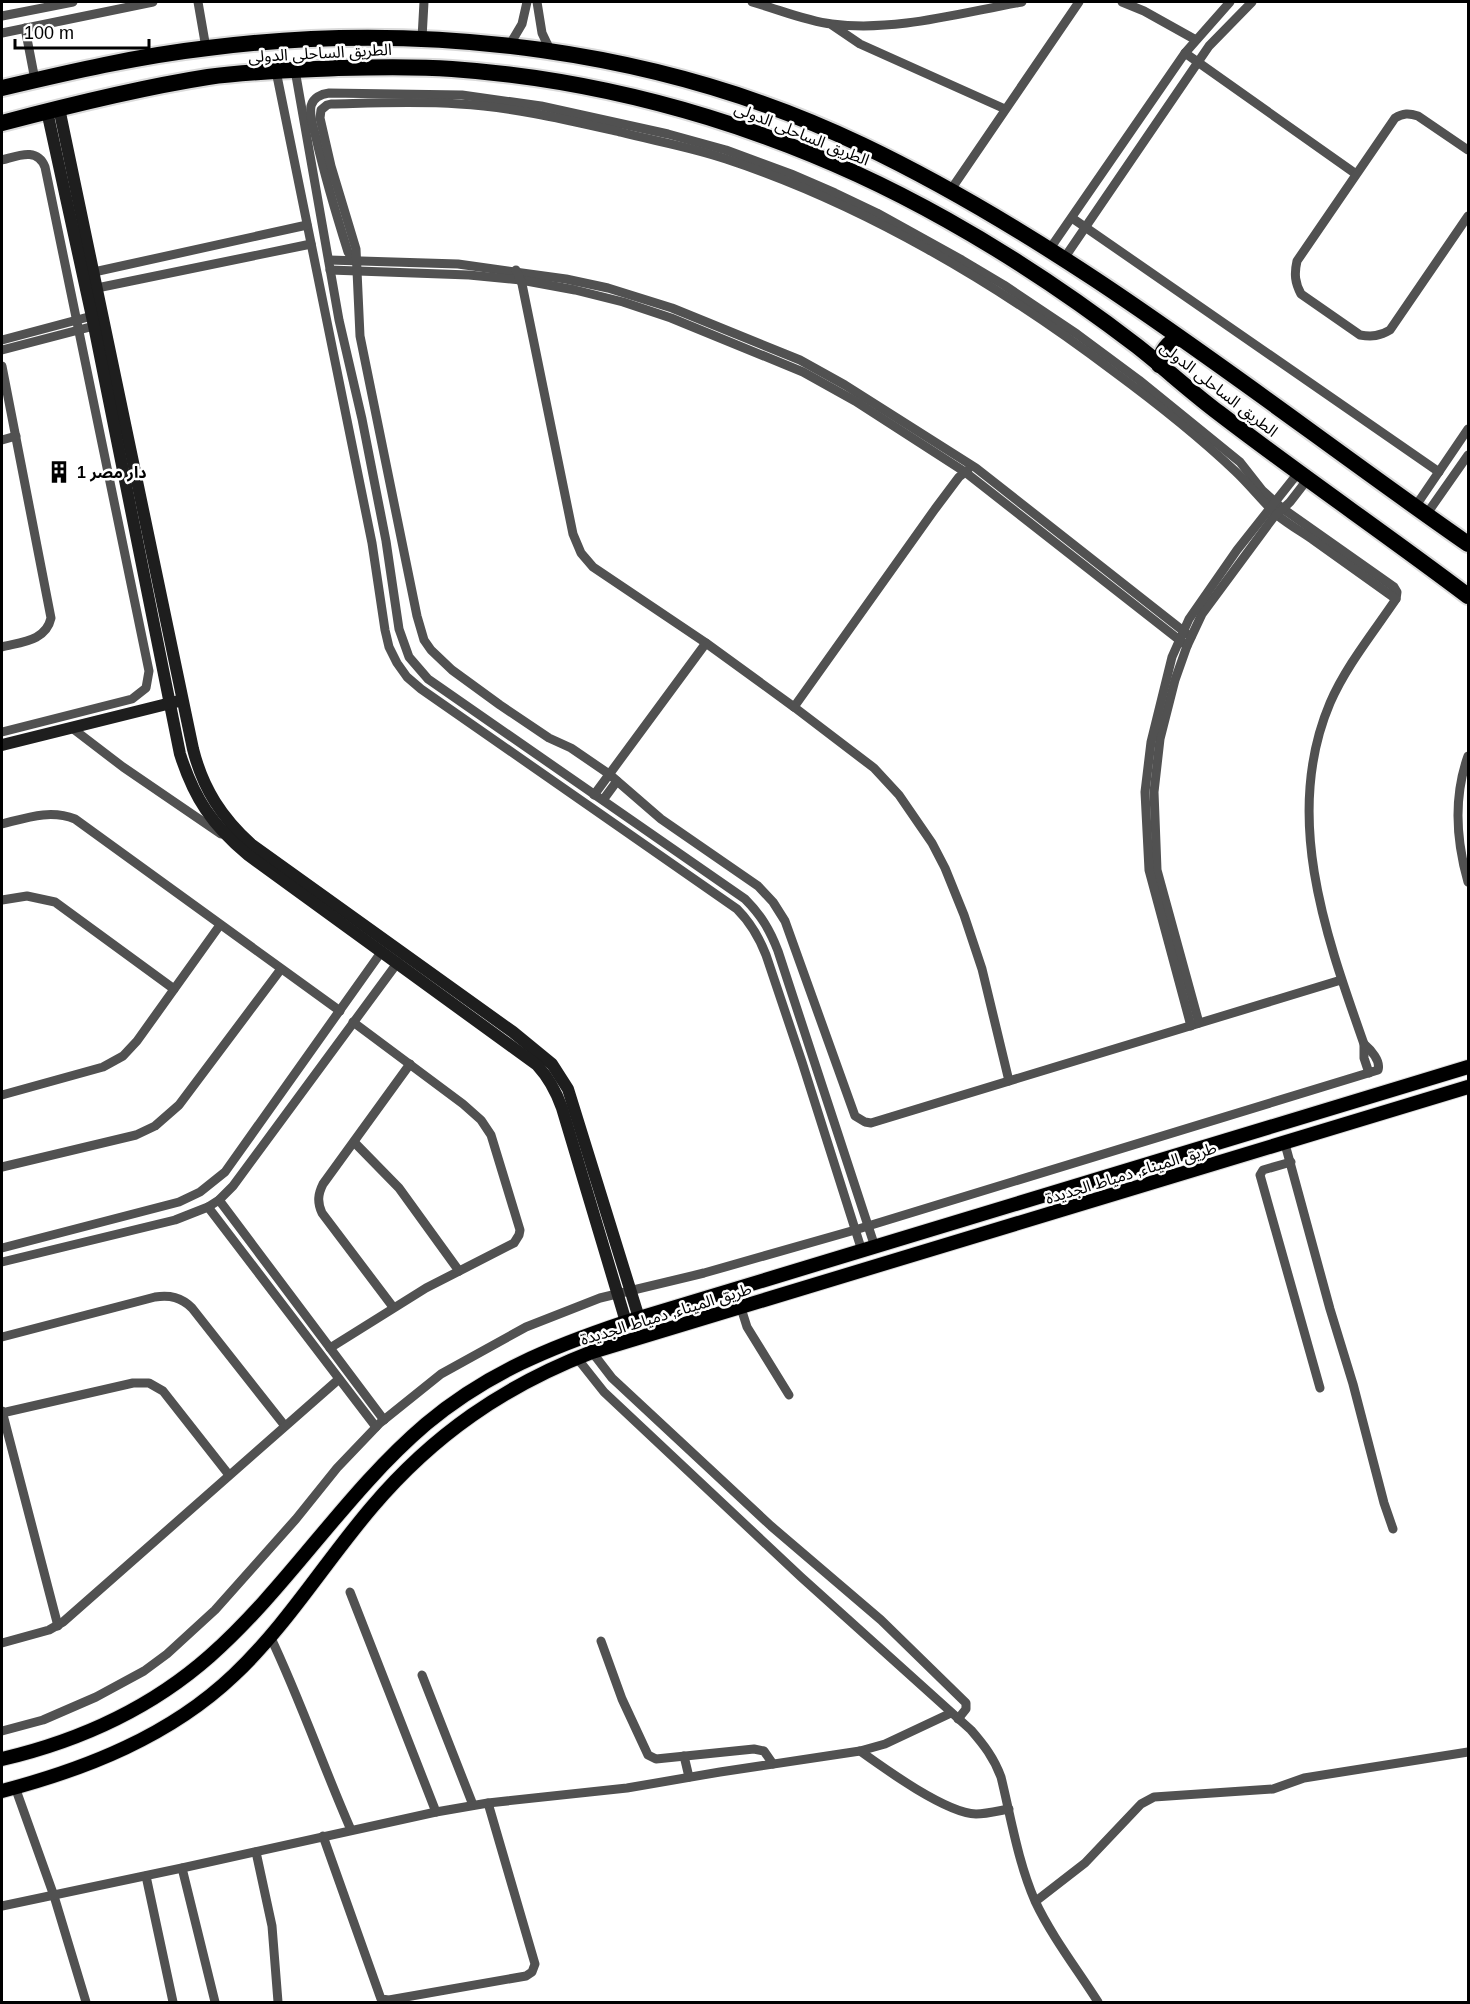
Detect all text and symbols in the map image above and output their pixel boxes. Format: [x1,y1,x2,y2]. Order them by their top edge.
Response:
scale bar [15,12,148,50]
text: 100 m [24,23,74,43]
street label: الطريق الساحلى الدولى [248,41,392,67]
street label: الطريق الساحلى الدولى [731,99,872,171]
street label: الطريق الساحلى الدولى [1156,338,1281,441]
building icon: دار مصر 1 [46,459,72,485]
place label: دار مصر 1 [77,464,147,482]
street label: طريق الميناء, دمياط الجديدة [1043,1139,1219,1209]
street label: طريق الميناء, دمياط الجديدة [578,1280,754,1350]

